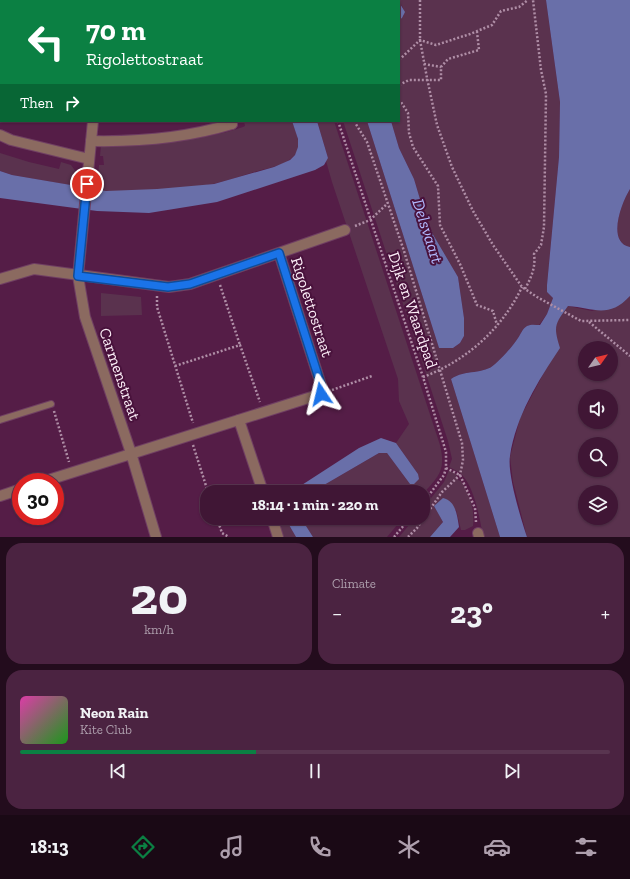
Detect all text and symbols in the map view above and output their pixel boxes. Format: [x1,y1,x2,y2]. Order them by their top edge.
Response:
text: 70 m [86,14,146,47]
icon: left [20,16,72,68]
text: Rigolettostraat [86,48,203,70]
icon: right [61,92,83,114]
text: Then [20,94,53,112]
pin [70,167,104,201]
icon: arrive [76,173,98,195]
water label: Delsvaart [408,196,448,266]
street label: Dijk en Waardpad [384,249,442,371]
street label: Rigolettostraat [287,254,337,360]
street label: Carmenstraat [95,325,145,423]
north arrow [578,341,618,381]
map controls [578,341,618,525]
position arrow [300,373,342,415]
button: sound [578,389,618,429]
button: search [578,437,618,477]
speed limit sign: 30 [12,473,64,525]
button: layers [578,485,618,525]
text: 18:14 · 1 min · 220 m [252,496,378,514]
text: 20 [130,565,188,627]
text: Climate [332,576,376,591]
text: 23° [450,595,493,631]
text: − [332,600,342,627]
text: + [601,600,610,627]
text: km/h [144,622,174,637]
text: Neon Rain [80,704,148,722]
text: Kite Club [80,722,132,737]
icon: previous [107,760,129,782]
icon: pause [304,760,326,782]
icon: next [501,760,523,782]
icon: directions [129,833,157,861]
icon: music [218,833,246,861]
icon: phone [306,833,334,861]
icon: climate [395,833,423,861]
icon: car [483,833,511,861]
icon: filters [572,833,600,861]
text: 18:13 [30,836,69,858]

